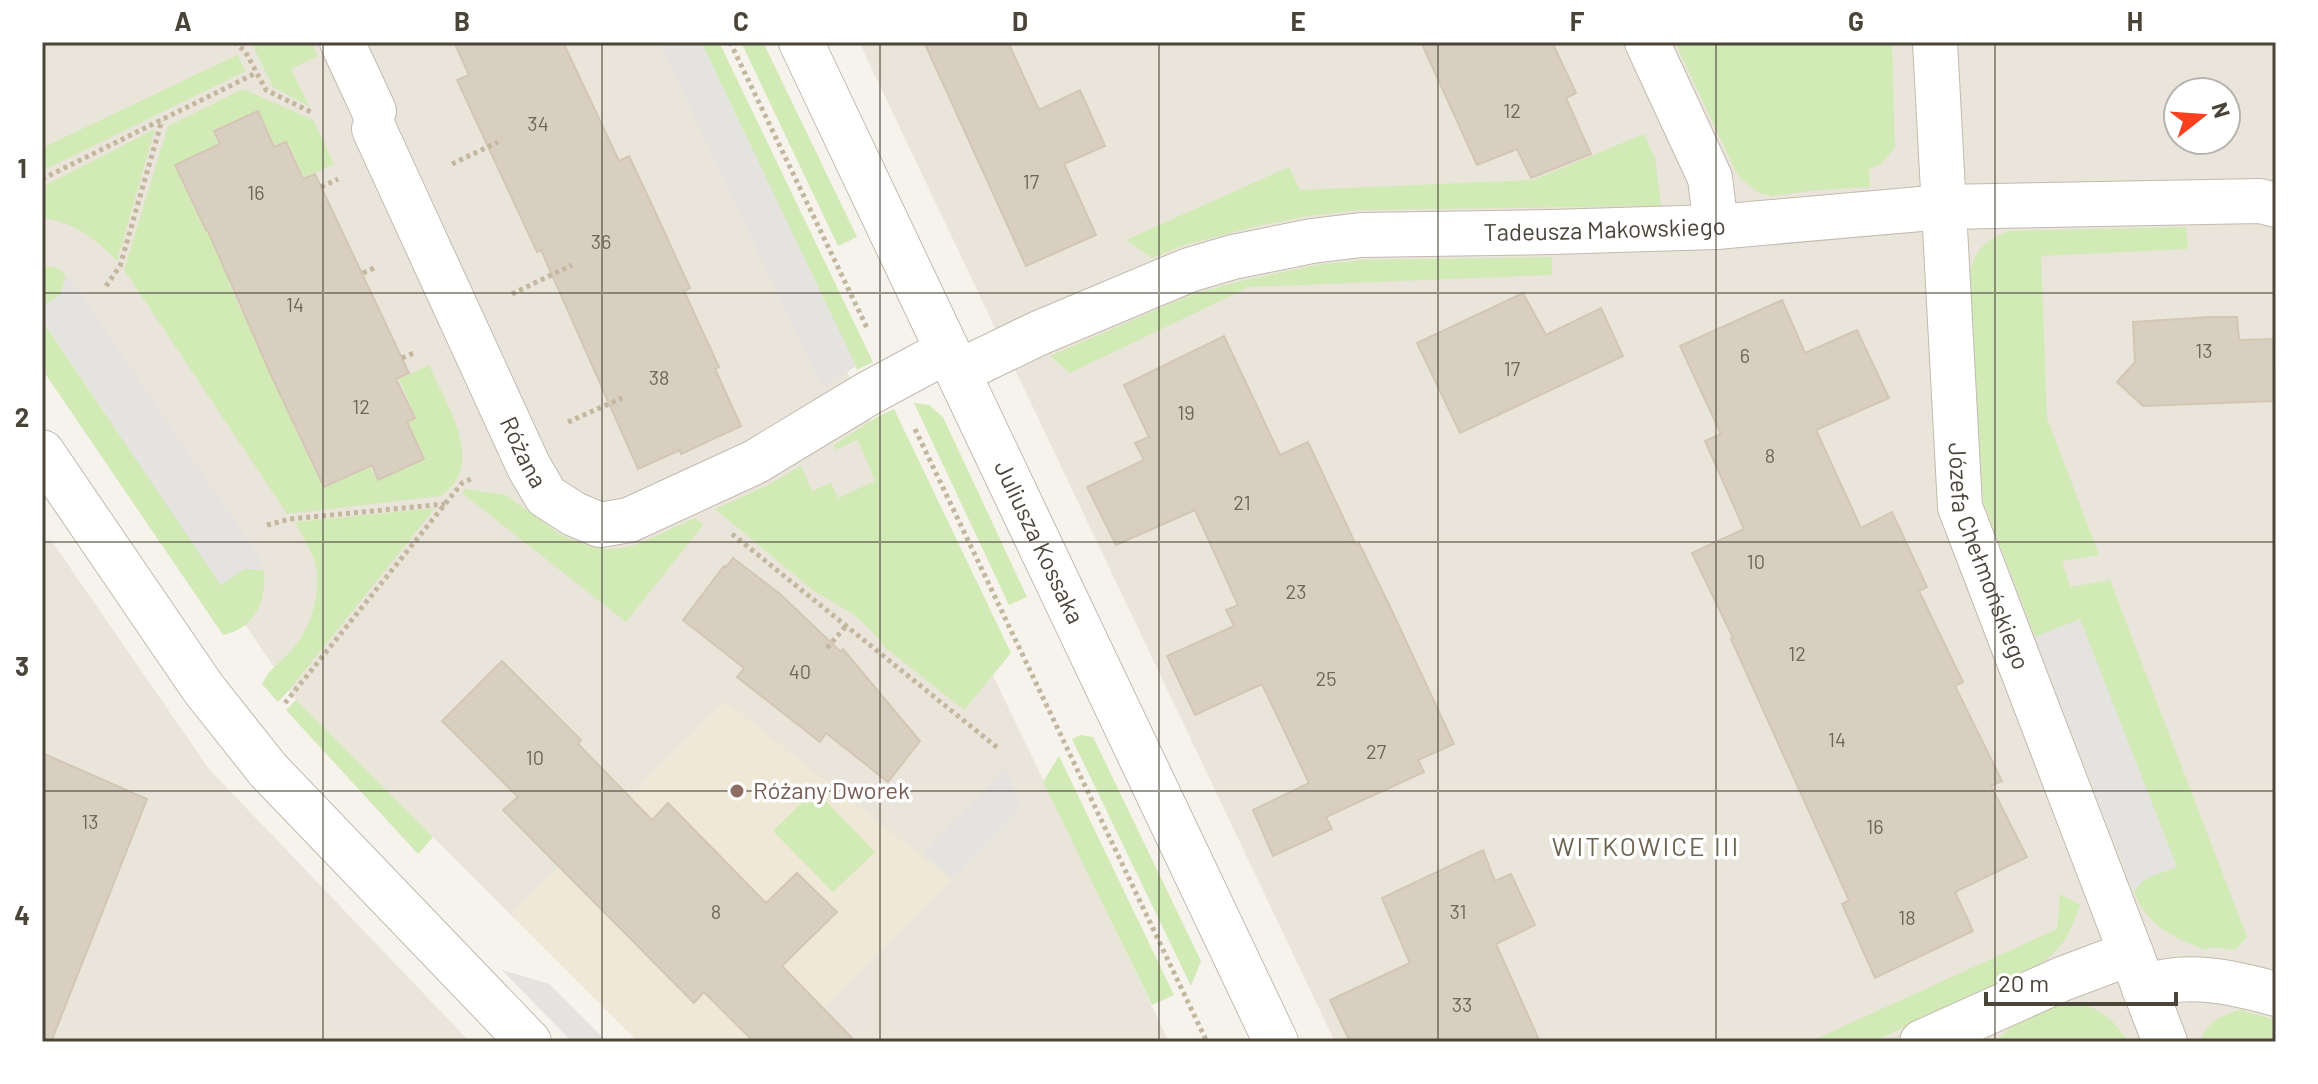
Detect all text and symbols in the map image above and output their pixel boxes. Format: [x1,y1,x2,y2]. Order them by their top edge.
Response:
text: A [174,5,192,36]
text: B [454,5,470,36]
text: C [733,5,749,36]
text: D [1012,5,1028,36]
text: E [1290,5,1306,36]
text: F [1570,5,1585,36]
text: G [1848,5,1864,36]
text: H [2127,5,2143,36]
north arrow [2162,76,2242,156]
house number: 12 [1503,98,1521,122]
text: N [2208,99,2237,121]
house number: 34 [527,111,549,135]
text: 1 [17,152,27,183]
house number: 17 [1023,169,1040,193]
house number: 16 [247,180,265,204]
street label: Tadeusza Makowskiego [1483,210,1727,246]
house number: 36 [591,229,611,253]
house number: 14 [286,292,304,316]
house number: 13 [2195,338,2213,362]
house number: 6 [1740,343,1750,367]
house number: 17 [1504,356,1521,380]
house number: 38 [649,365,669,389]
house number: 12 [352,394,370,418]
house number: 19 [1177,400,1195,424]
text: 2 [15,401,29,432]
street label: Różana [495,412,554,493]
street label: Józefa Chełmońskiego [1944,442,2037,673]
house number: 8 [1765,443,1775,467]
street label: Juliusza Kossaka [989,456,1091,628]
house number: 21 [1233,490,1251,514]
house number: 10 [1747,549,1765,573]
house number: 23 [1286,579,1306,603]
house number: 12 [1788,641,1806,665]
text: 3 [15,650,29,681]
house number: 40 [789,659,811,683]
house number: 25 [1316,666,1337,690]
house number: 14 [1828,727,1846,751]
house number: 27 [1366,739,1387,763]
house number: 10 [526,745,544,769]
place label: Różany Dworek [753,775,910,804]
marker: Różany Dworek [728,782,746,800]
house number: 13 [81,809,99,833]
house number: 16 [1866,814,1884,838]
district label: WITKOWICE III [1552,830,1740,861]
text: 4 [14,899,30,930]
house number: 8 [711,899,721,923]
house number: 31 [1449,899,1467,923]
house number: 18 [1898,905,1916,929]
scale bar [1986,956,2176,1006]
text: 20 m [1998,968,2049,997]
house number: 33 [1452,992,1472,1016]

